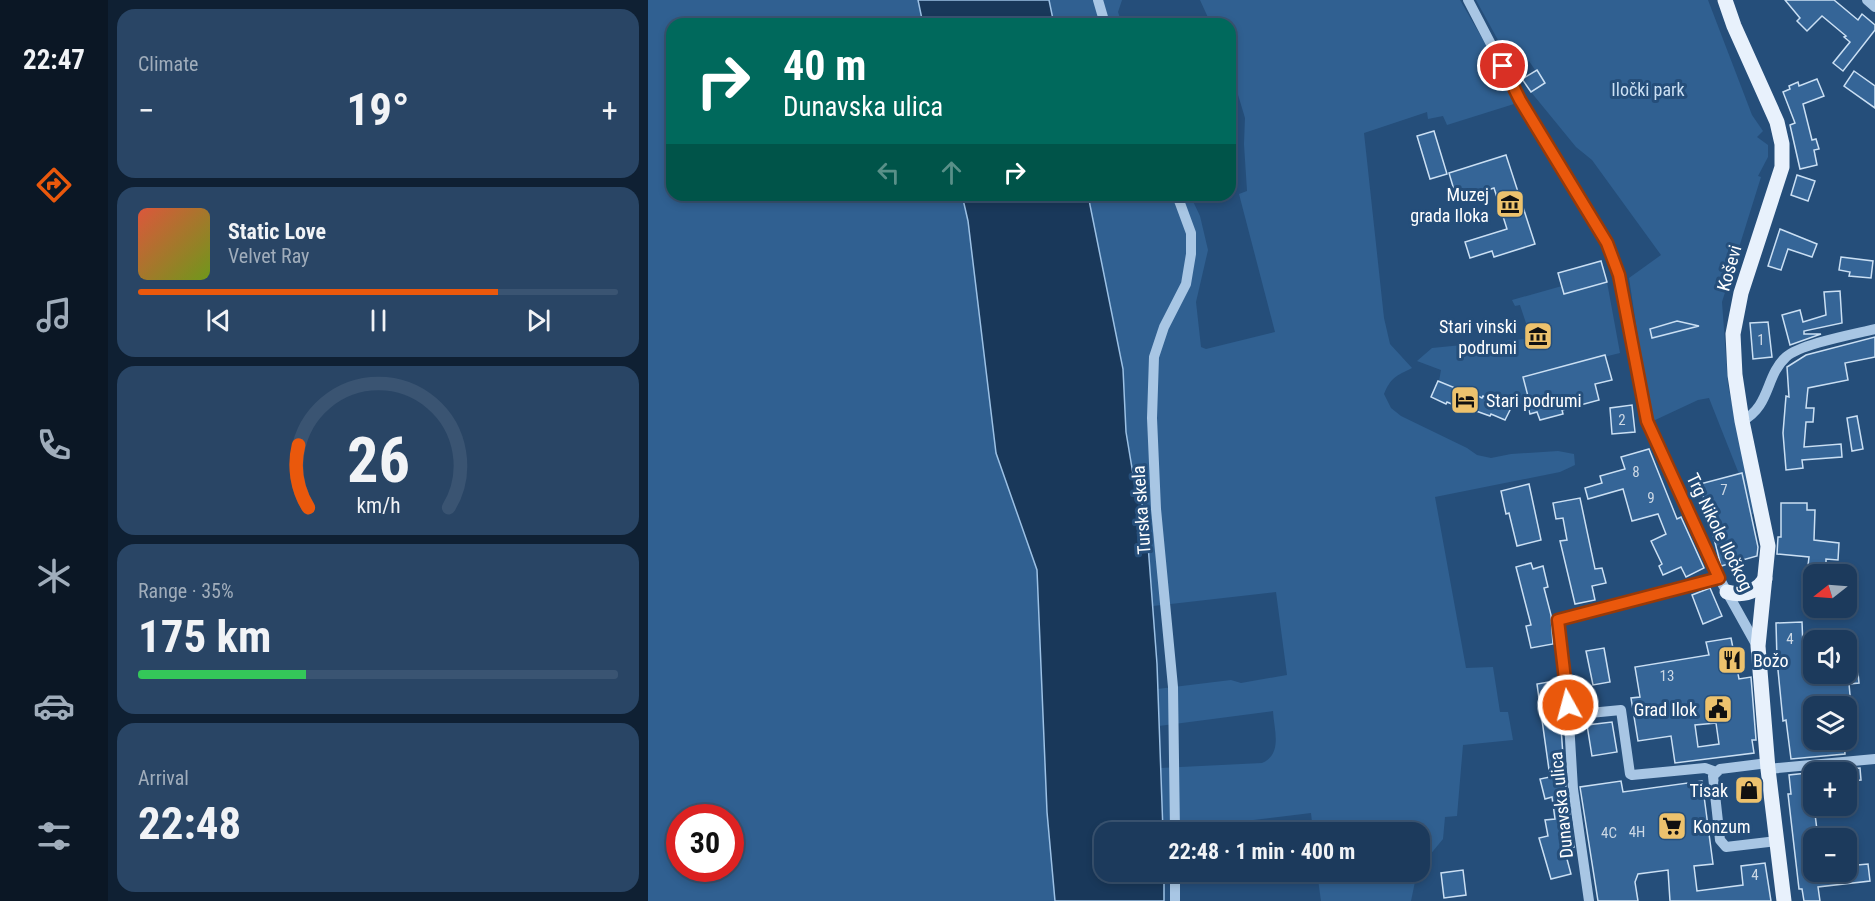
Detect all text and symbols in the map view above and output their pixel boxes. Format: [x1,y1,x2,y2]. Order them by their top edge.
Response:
pin [1477,40,1528,91]
text: 40 m [783,41,866,90]
icon: right [684,42,762,120]
text: 22:47 [23,44,85,76]
icon: arrive [1486,49,1519,82]
text: Climate [138,52,198,76]
park label: Iločki park [1611,79,1685,100]
text: 19° [347,83,410,136]
text: − [138,91,155,130]
text: + [602,91,618,130]
text: Dunavska ulica [783,91,943,123]
icon: left [872,156,905,189]
icon: ahead [935,156,968,189]
icon: right [998,156,1031,189]
icon: directions [33,164,75,206]
place label: Muzej grada Iloka [1410,184,1489,226]
museum icon: Muzej grada Iloka [1494,188,1526,220]
text: Static Love [228,219,326,244]
street label: Koševi [1712,243,1746,293]
text: Velvet Ray [228,244,309,268]
icon: music [33,294,75,336]
icon: previous [202,304,235,337]
icon: pause [362,304,395,337]
icon: next [522,304,555,337]
place label: Stari vinski podrumi [1439,316,1517,358]
museum icon: Stari vinski podrumi [1522,320,1554,352]
house number: 1 [1757,331,1765,349]
hotel icon: Stari podrumi [1449,384,1481,416]
place label: Stari podrumi [1486,390,1582,411]
house number: 2 [1618,411,1626,429]
icon: phone [33,424,75,466]
text: 26 [346,424,410,497]
house number: 8 [1632,463,1640,481]
street label: Turska skela [1127,465,1155,555]
street label: Trg Nikole Iločkog [1682,470,1758,594]
house number: 7 [1720,481,1728,499]
house number: 9 [1647,489,1655,507]
text: km/h [356,493,400,518]
icon: climate [33,555,75,597]
north arrow [1803,564,1857,618]
map controls [1803,564,1857,882]
text: Range · 35% [138,579,234,603]
text: 175 km [138,610,271,663]
house number: 4 [1786,630,1794,648]
button: sound [1803,630,1857,684]
restaurant icon: Božo [1716,644,1748,676]
place label: Božo [1753,650,1789,671]
house number: 13 [1660,667,1674,685]
position arrow [1536,673,1600,737]
icon: car [33,685,75,727]
public building icon: Grad Ilok [1702,693,1734,725]
button: layers [1803,696,1857,750]
place label: Grad Ilok [1634,699,1697,720]
street label: Dunavska ulica [1545,751,1577,859]
button: + [1803,762,1857,816]
text: Arrival [138,766,189,790]
shop icon: Tisak [1733,774,1765,806]
place label: Tisak [1690,780,1728,801]
text: 22:48 [138,797,241,850]
speed limit sign: 30 [666,804,744,882]
supermarket icon: Konzum [1656,810,1688,842]
icon: filters [33,815,75,857]
place label: Konzum [1693,816,1751,837]
house number: 4H [1629,823,1645,841]
house number: 4C [1601,824,1617,842]
button: − [1803,828,1857,882]
text: 22:48 · 1 min · 400 m [1169,839,1355,864]
house number: 4 [1751,866,1759,884]

